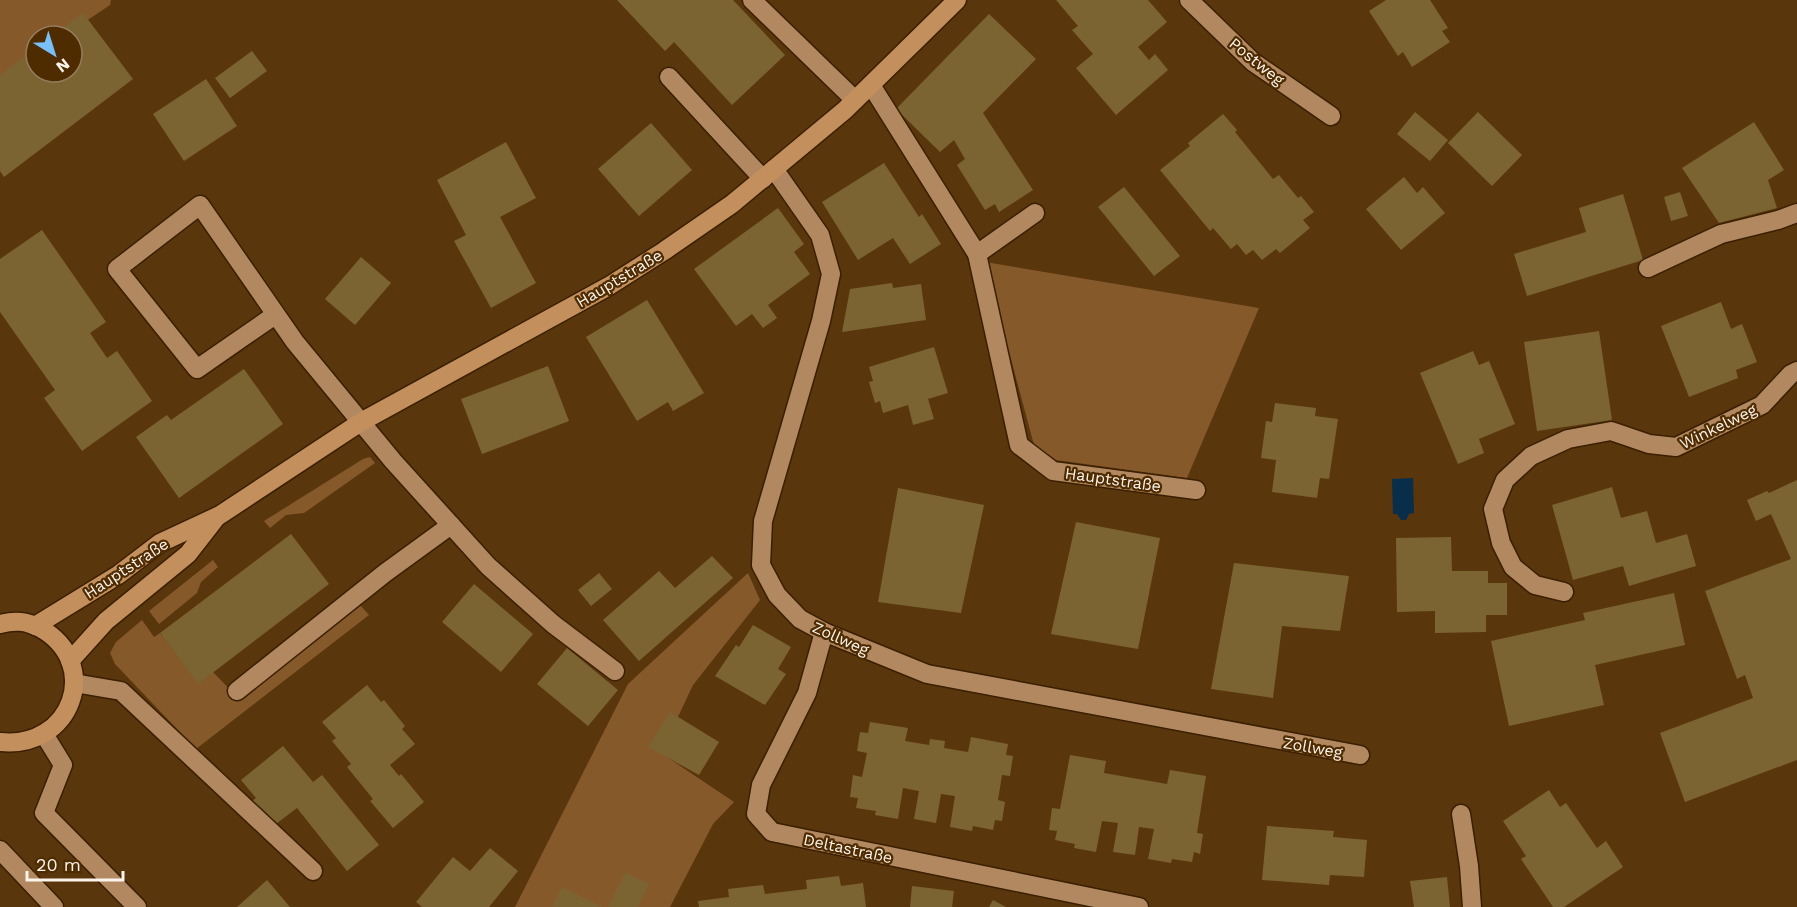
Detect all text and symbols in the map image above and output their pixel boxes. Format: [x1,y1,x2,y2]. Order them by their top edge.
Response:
north arrow [24,24,84,84]
street label: Postweg [1225,33,1288,90]
text: N [52,54,73,77]
street label: Hauptstraße [573,245,666,311]
street label: Winkelweg [1677,399,1760,453]
street label: Hauptstraße [1064,463,1162,496]
street label: Hauptstraße [81,534,172,603]
street label: Zollweg [810,618,872,659]
street label: Zollweg [1282,733,1344,762]
street label: Deltastraße [802,830,894,867]
scale bar [27,844,123,882]
text: 20 m [36,854,81,875]

